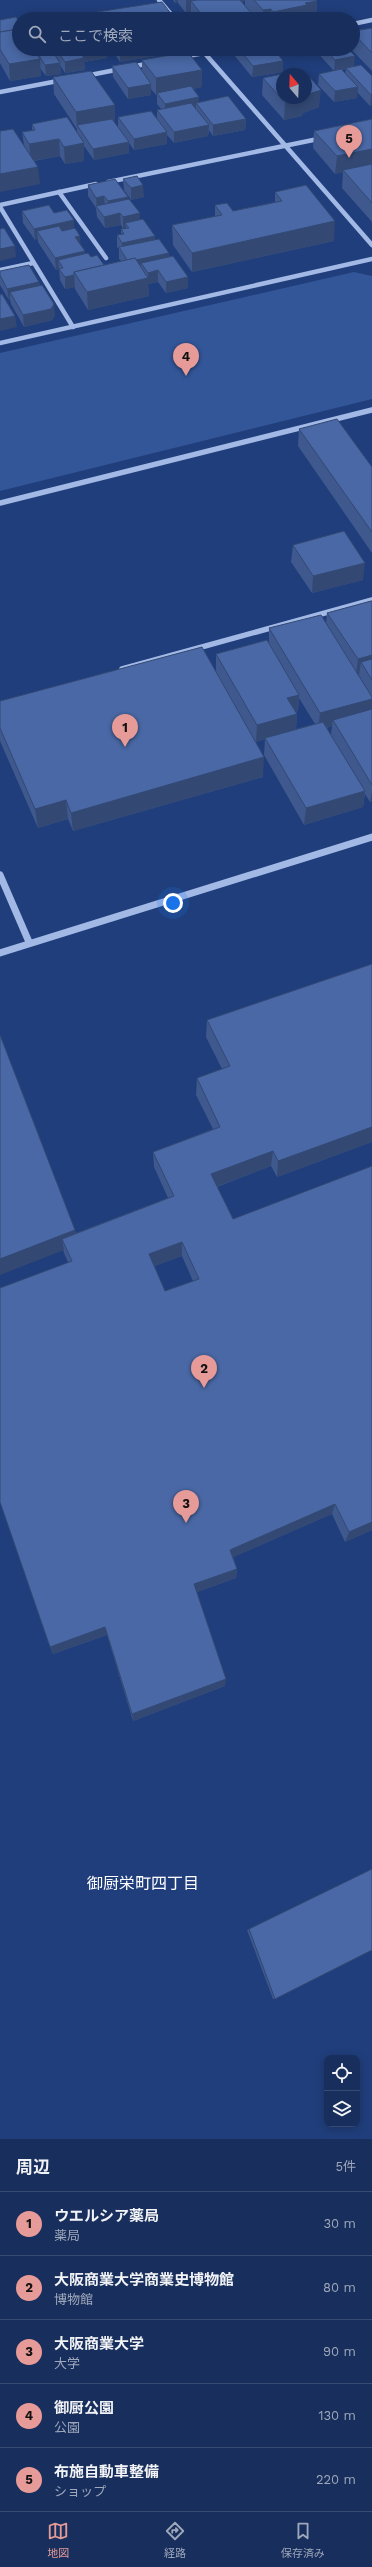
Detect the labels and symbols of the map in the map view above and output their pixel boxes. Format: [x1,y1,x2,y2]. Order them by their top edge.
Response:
north arrow [276,68,312,104]
pin: 5 [336,125,362,158]
pin: 4 [173,343,199,376]
pin: 1 [112,714,138,747]
your location [163,893,183,913]
pin: 2 [191,1355,217,1388]
pin: 3 [173,1490,199,1523]
district label: 御厨栄町四丁目 [87,1874,199,1893]

